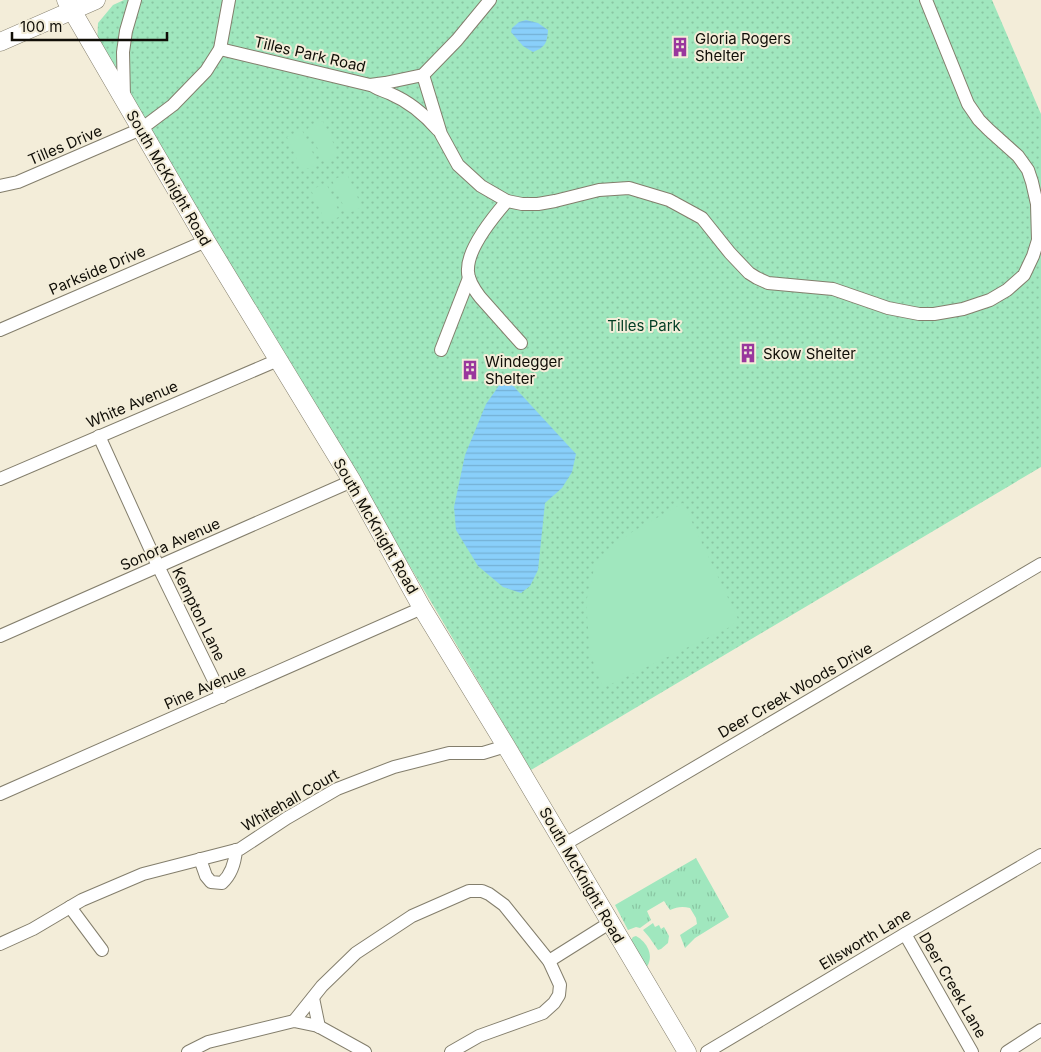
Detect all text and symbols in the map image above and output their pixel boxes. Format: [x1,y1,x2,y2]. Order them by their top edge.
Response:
scale bar [12,10,168,42]
text: 100 m [20,17,62,36]
place label: Gloria Rogers Shelter [695,29,791,65]
street label: Tilles Park Road [252,32,368,76]
building icon: Gloria Rogers Shelter [669,36,691,58]
street label: South McKnight Road [122,107,216,249]
street label: Tilles Drive [25,121,105,169]
street label: Parkside Drive [46,241,148,299]
park label: Tilles Park [607,316,682,335]
building icon: Skow Shelter [737,342,759,364]
place label: Skow Shelter [763,344,856,363]
place label: Windegger Shelter [485,352,563,388]
building icon: Windegger Shelter [459,359,481,381]
street label: White Avenue [83,376,181,432]
street label: South McKnight Road [329,455,423,597]
street label: Sonora Avenue [117,513,223,575]
street label: Kempton Lane [168,564,230,664]
street label: Deer Creek Woods Drive [714,638,876,742]
street label: Pine Avenue [161,660,249,714]
street label: Whitehall Court [238,764,342,836]
street label: South McKnight Road [535,804,629,946]
street label: Ellsworth Lane [816,904,914,974]
street label: Deer Creek Lane [915,929,991,1041]

